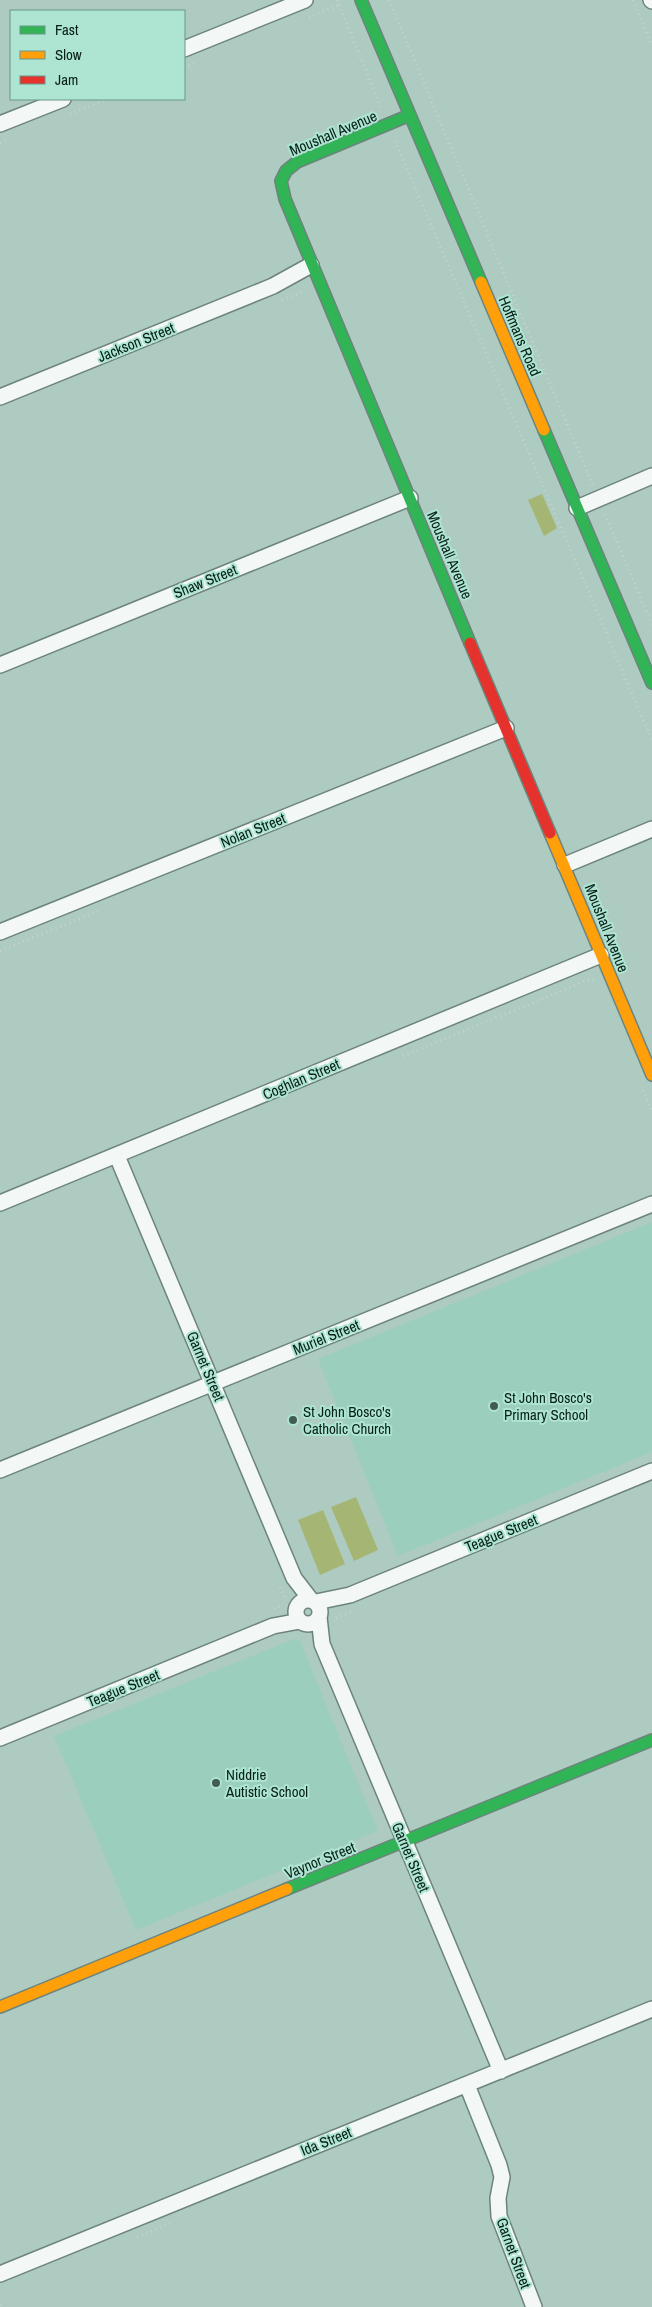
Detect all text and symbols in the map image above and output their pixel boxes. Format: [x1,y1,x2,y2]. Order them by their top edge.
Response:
legend [10,10,185,100]
text: Fast [55,19,79,40]
text: Slow [55,44,82,65]
text: Jam [55,69,78,90]
street label: Moushall Avenue [286,105,380,161]
street label: Hoffmans Road [494,293,546,379]
street label: Jackson Street [94,317,178,367]
street label: Moushall Avenue [422,508,478,602]
street label: Shaw Street [170,558,241,603]
street label: Nolan Street [217,807,289,853]
street label: Moushall Avenue [580,881,634,975]
street label: Coghlan Street [259,1053,343,1105]
street label: Muriel Street [289,1314,363,1360]
street label: Garnet Street [182,1328,230,1405]
place label: St John Bosco's Primary School [504,1387,592,1425]
marker: St John Bosco's Primary School [488,1400,500,1412]
place label: St John Bosco's Catholic Church [303,1401,391,1439]
marker: St John Bosco's Catholic Church [287,1414,299,1426]
street label: Teague Street [462,1509,541,1557]
street label: Teague Street [84,1664,163,1712]
place label: Niddrie Autistic School [225,1764,308,1802]
marker: Niddrie Autistic School [210,1777,222,1789]
street label: Garnet Street [387,1819,435,1896]
street label: Vaynor Street [282,1836,359,1884]
street label: Ida Street [297,2121,355,2161]
street label: Garnet Street [492,2215,537,2292]

